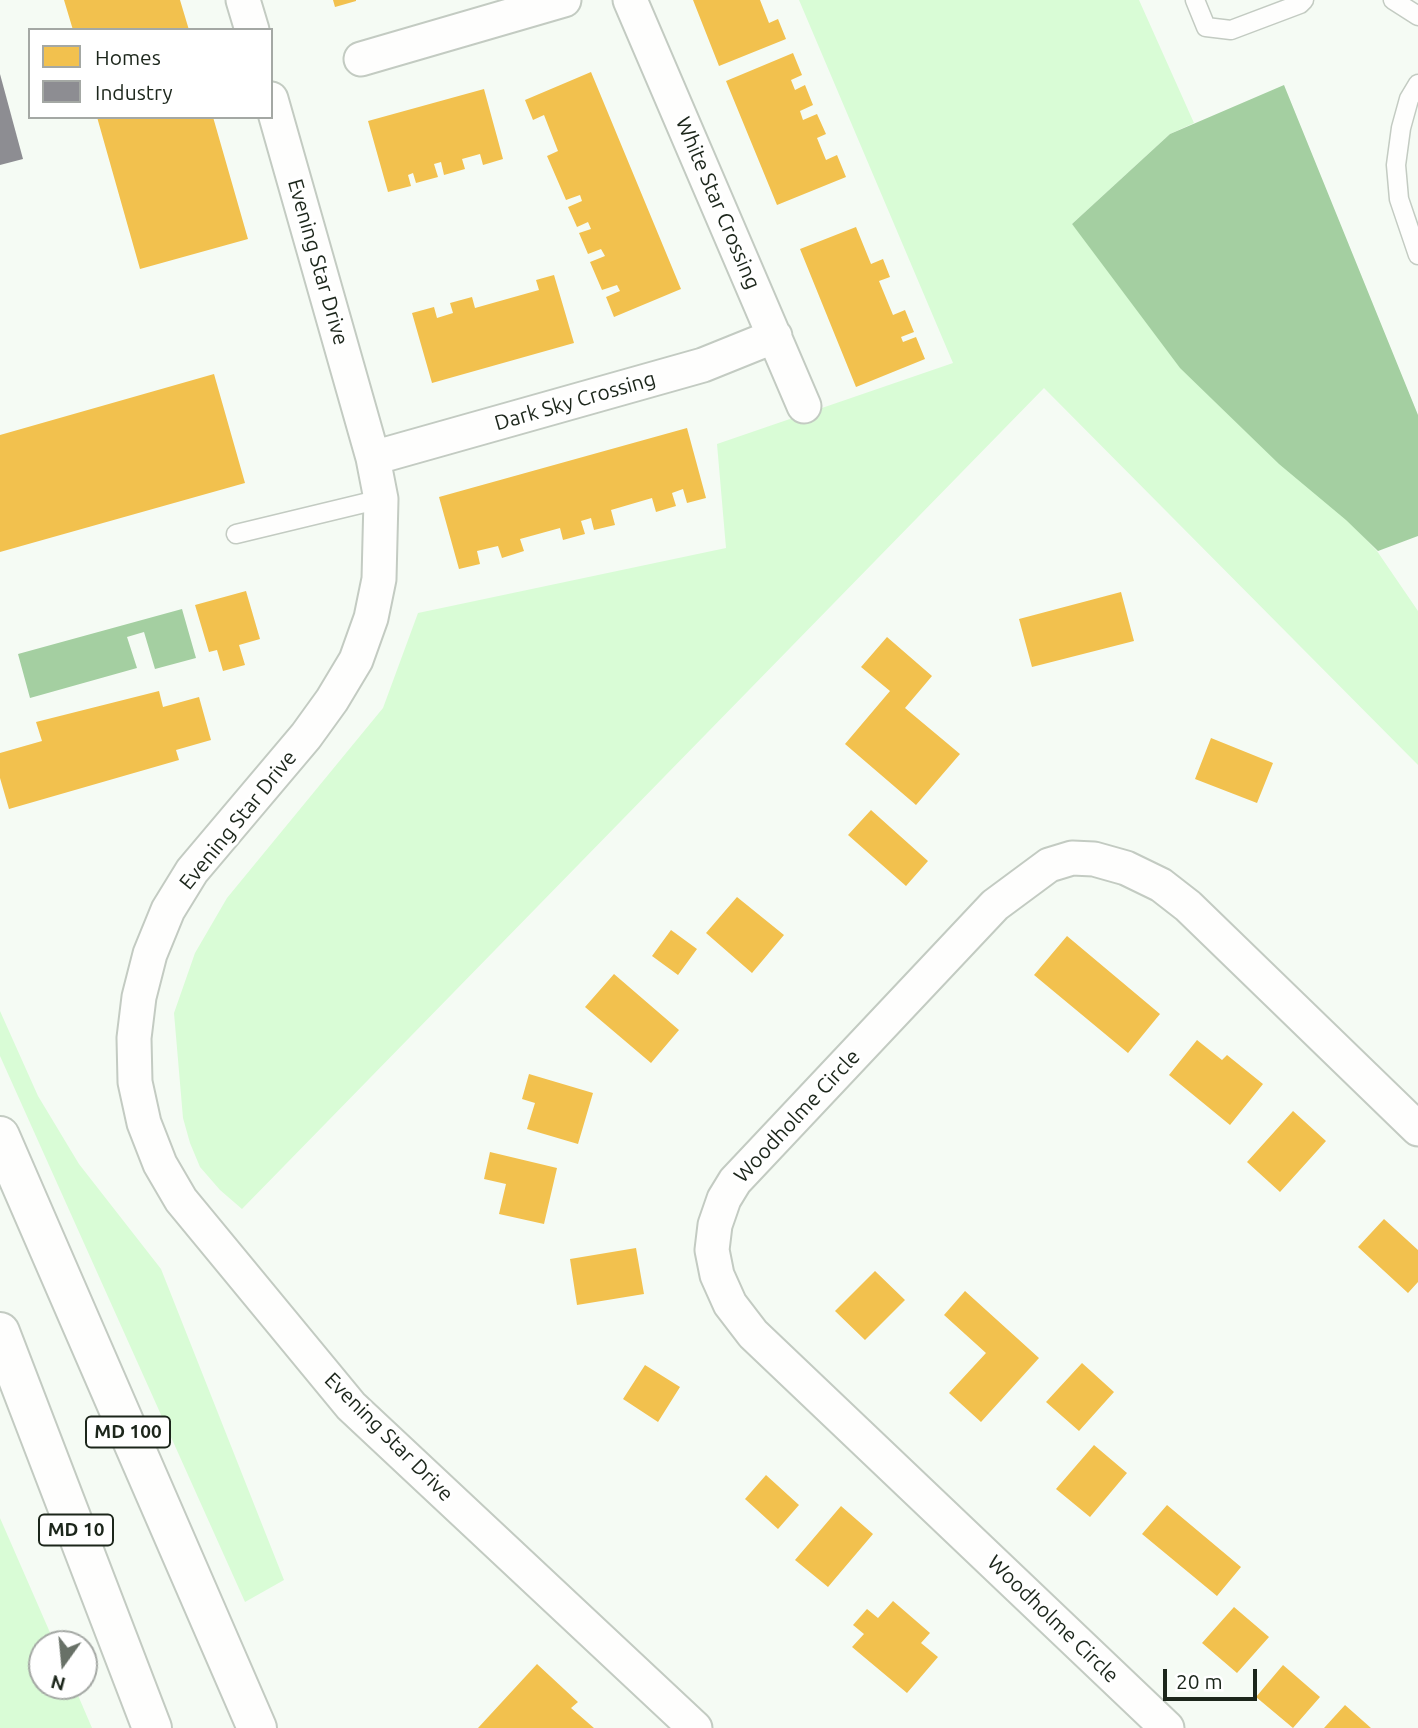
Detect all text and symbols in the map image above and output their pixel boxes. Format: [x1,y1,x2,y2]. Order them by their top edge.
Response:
legend [28,28,273,119]
text: Homes [95,45,161,69]
text: Industry [95,80,173,104]
street label: White Star Crossing [670,113,766,293]
street label: Evening Star Drive [282,176,354,348]
street label: Dark Sky Crossing [492,366,658,436]
street label: Evening Star Drive [174,745,302,895]
street label: Woodholme Circle [729,1044,865,1188]
street label: Evening Star Drive [319,1367,459,1507]
road number: MD 100 [86,1416,170,1448]
road number: MD 10 [39,1514,113,1546]
street label: Woodholme Circle [982,1550,1124,1688]
north arrow [28,1630,98,1700]
scale bar [1166,1654,1260,1698]
text: 20 m [1176,1669,1223,1693]
text: N [48,1671,68,1696]

